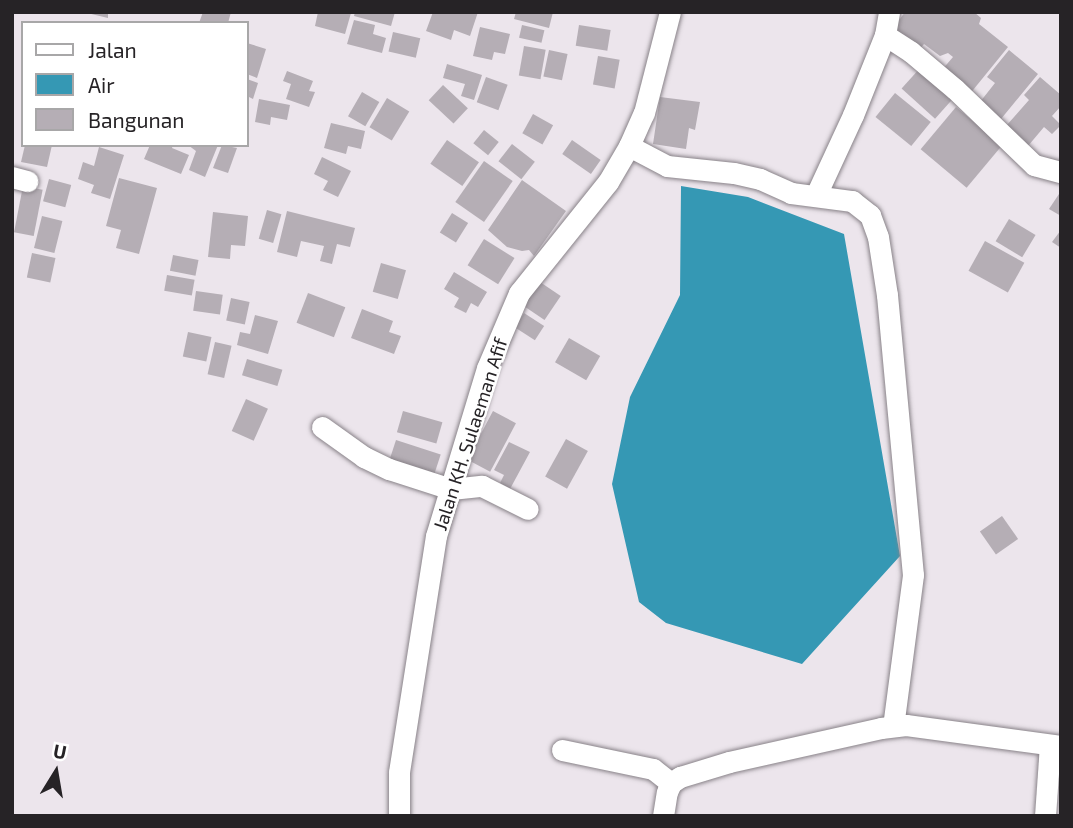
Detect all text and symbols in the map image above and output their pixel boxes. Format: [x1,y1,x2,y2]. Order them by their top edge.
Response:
legend [21,21,248,147]
text: Jalan [88,37,137,62]
text: Air [88,72,115,97]
text: Bangunan [88,107,184,132]
street label: Jalan KH. Sulaeman Afif [428,335,512,533]
north arrow [21,737,91,807]
text: U [51,738,69,763]

